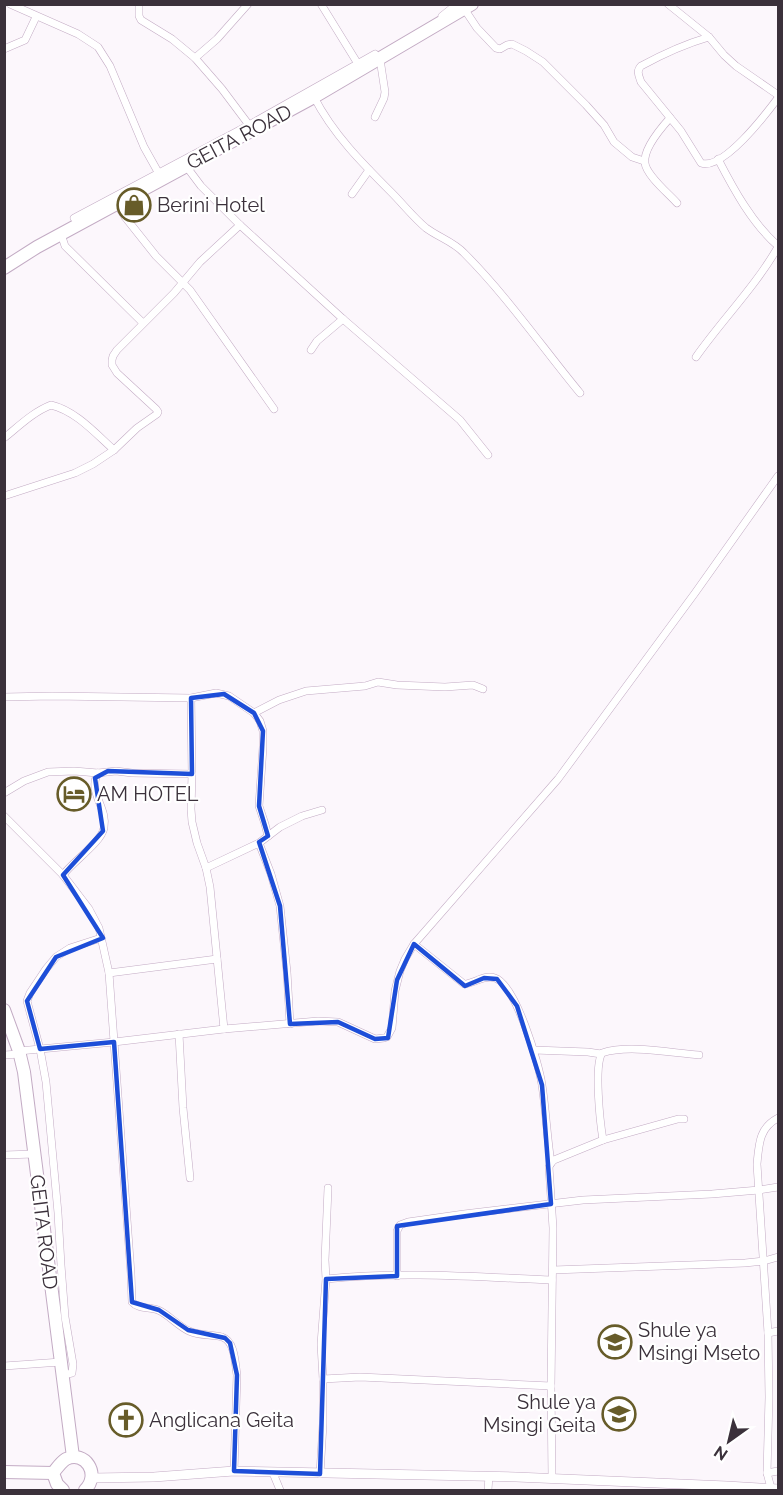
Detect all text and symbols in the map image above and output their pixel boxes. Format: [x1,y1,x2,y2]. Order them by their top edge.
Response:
street label: GEITA ROAD [182,99,296,175]
shop icon: Berini Hotel [116,187,152,223]
place label: Berini Hotel [157,193,265,217]
hotel icon: AM HOTEL [56,776,92,812]
place label: AM HOTEL [97,782,199,806]
street label: GEITA ROAD [25,1173,63,1291]
place label: Shule ya Msingi Mseto [638,1318,760,1365]
school or university icon: Shule ya Msingi Mseto [597,1324,633,1360]
place label: Shule ya Msingi Geita [483,1390,596,1437]
school or university icon: Shule ya Msingi Geita [601,1396,637,1432]
church icon: Anglicana Geita [108,1402,144,1438]
place label: Anglicana Geita [149,1408,294,1432]
north arrow [699,1411,759,1471]
text: N [711,1442,731,1464]

